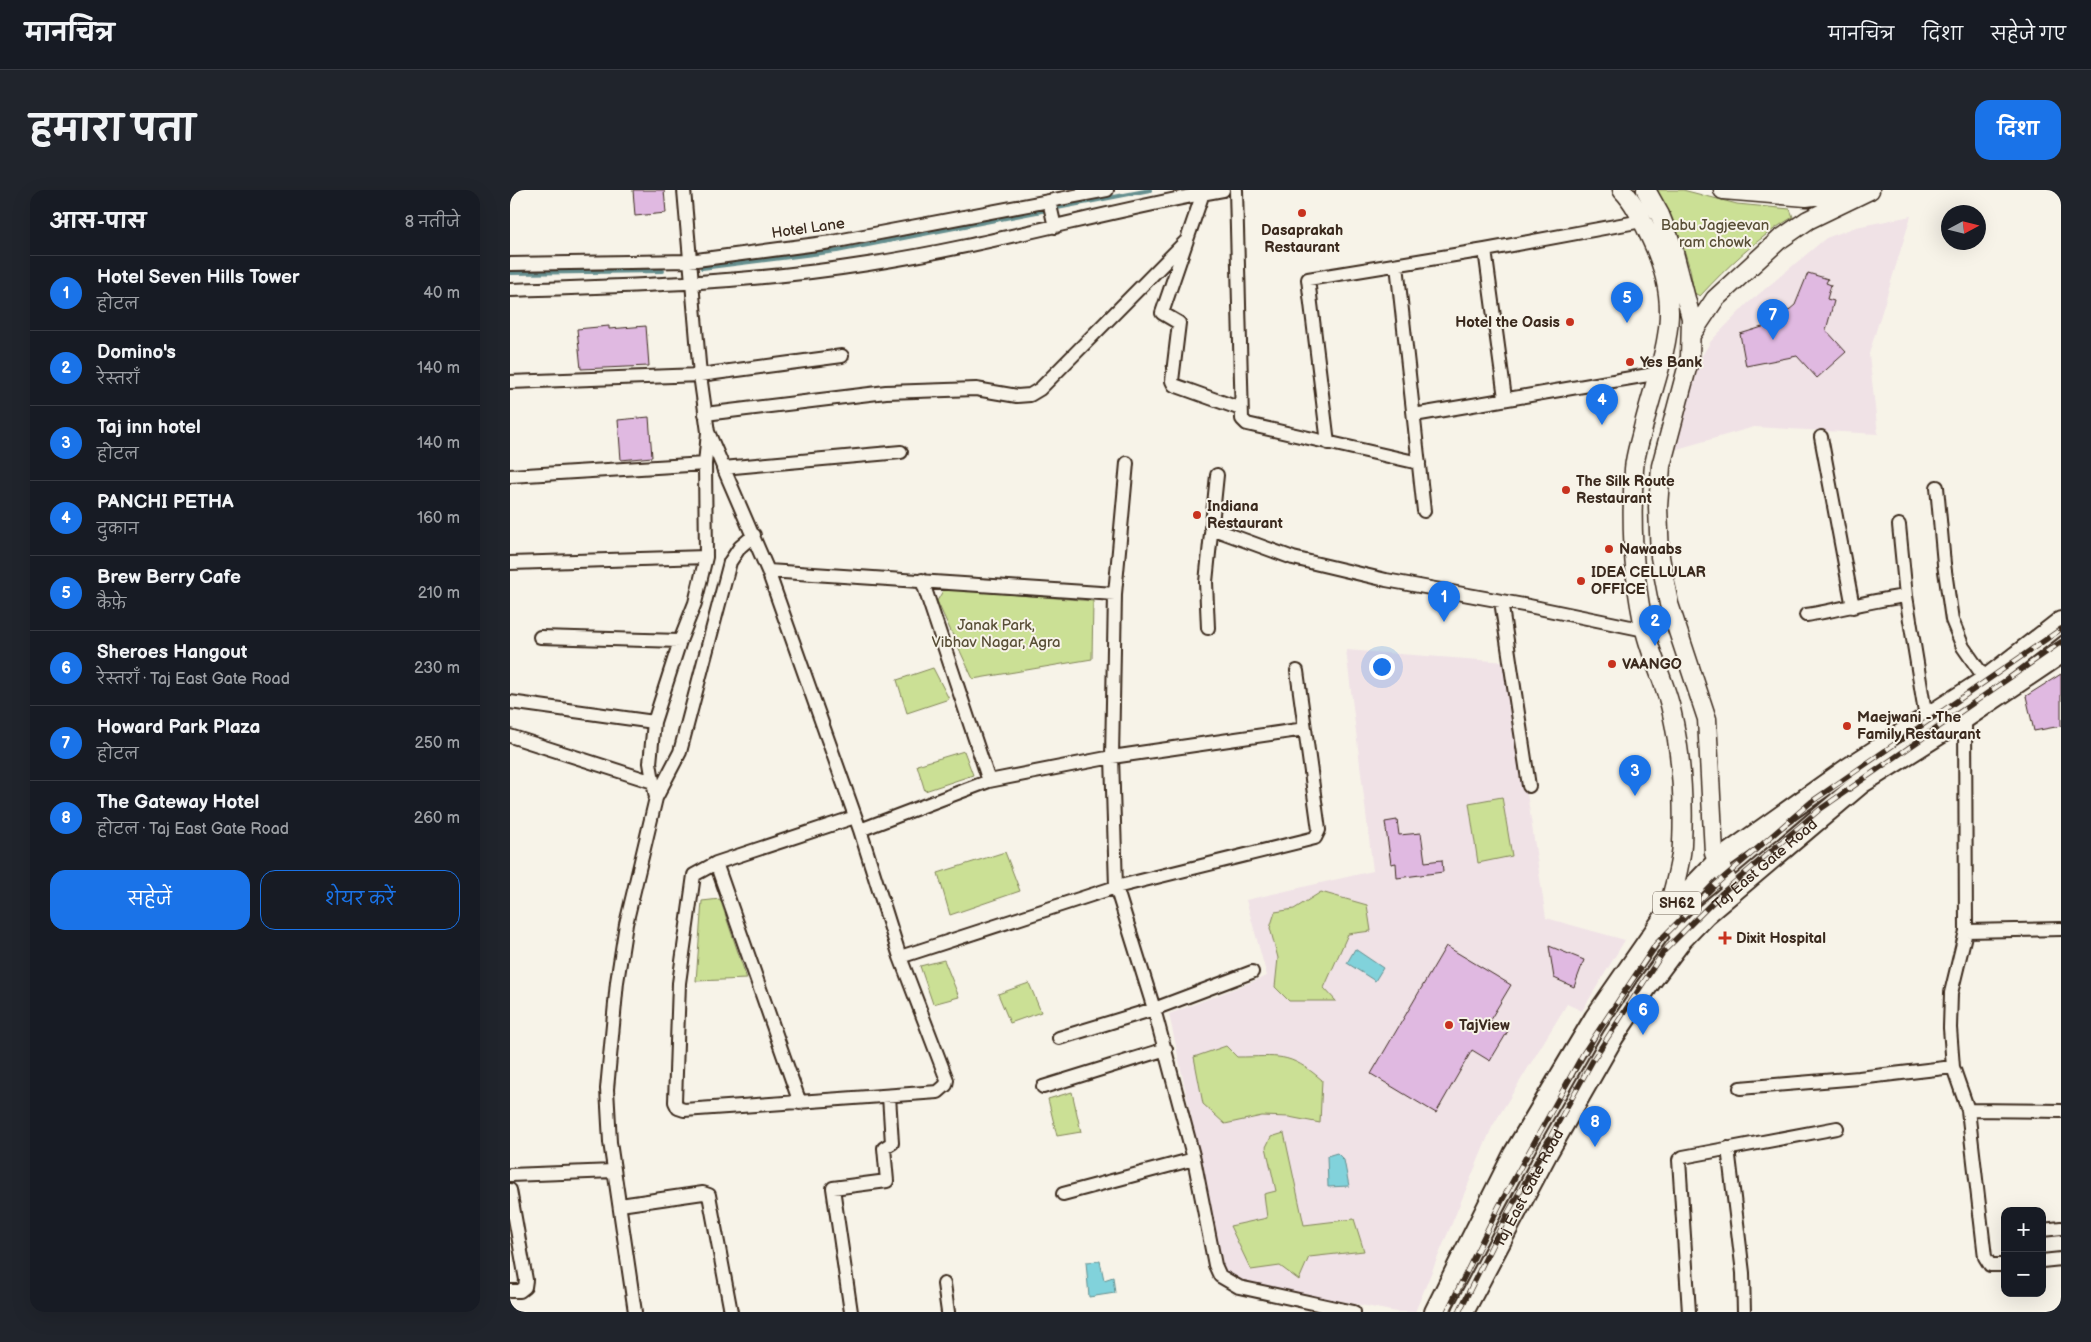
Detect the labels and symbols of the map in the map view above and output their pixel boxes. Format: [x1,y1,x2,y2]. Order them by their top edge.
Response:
north arrow [1941,205,1986,250]
marker: Dasaprakah Restaurant [1296,207,1308,219]
street label: Hotel Lane [770,214,846,243]
park label: Babu Jagjeevan ram chowk [1661,216,1769,252]
place label: Dasaprakah Restaurant [1261,221,1343,257]
pin: 5 [1611,282,1643,323]
pin: 7 [1757,299,1789,340]
place label: Hotel the Oasis [1455,313,1560,332]
marker: Hotel the Oasis [1564,316,1576,328]
place label: Yes Bank [1640,353,1702,372]
marker: Yes Bank [1624,356,1636,368]
pin: 4 [1586,384,1618,425]
place label: The Silk Route Restaurant [1576,472,1675,508]
marker: The Silk Route Restaurant [1560,484,1572,496]
place label: Indiana Restaurant [1207,497,1283,533]
marker: Indiana Restaurant [1191,509,1203,521]
place label: Nawaabs [1619,540,1682,559]
marker: Nawaabs [1603,543,1615,555]
place label: IDEA CELLULAR OFFICE [1591,563,1706,599]
marker: IDEA CELLULAR OFFICE [1575,575,1587,587]
pin: 1 [1428,581,1460,622]
pin: 2 [1639,605,1671,646]
park label: Janak Park, Vibhav Nagar, Agra [932,616,1061,652]
your location [1369,654,1395,680]
place label: VAANGO [1622,655,1682,674]
marker: VAANGO [1606,658,1618,670]
place label: Maejwani - The Family Restaurant [1857,708,1981,744]
marker: Maejwani - The Family Restaurant [1841,720,1853,732]
pin: 3 [1619,755,1651,796]
street label: Taj East Gate Road [1709,815,1822,914]
road number: SH62 [1653,891,1701,914]
place label: Dixit Hospital [1736,929,1826,948]
marker: Dixit Hospital [1718,931,1732,945]
pin: 6 [1627,994,1659,1035]
place label: TajView [1459,1016,1510,1035]
marker: TajView [1443,1019,1455,1031]
pin: 8 [1579,1106,1611,1147]
street label: Taj East Gate Road [1490,1126,1568,1251]

